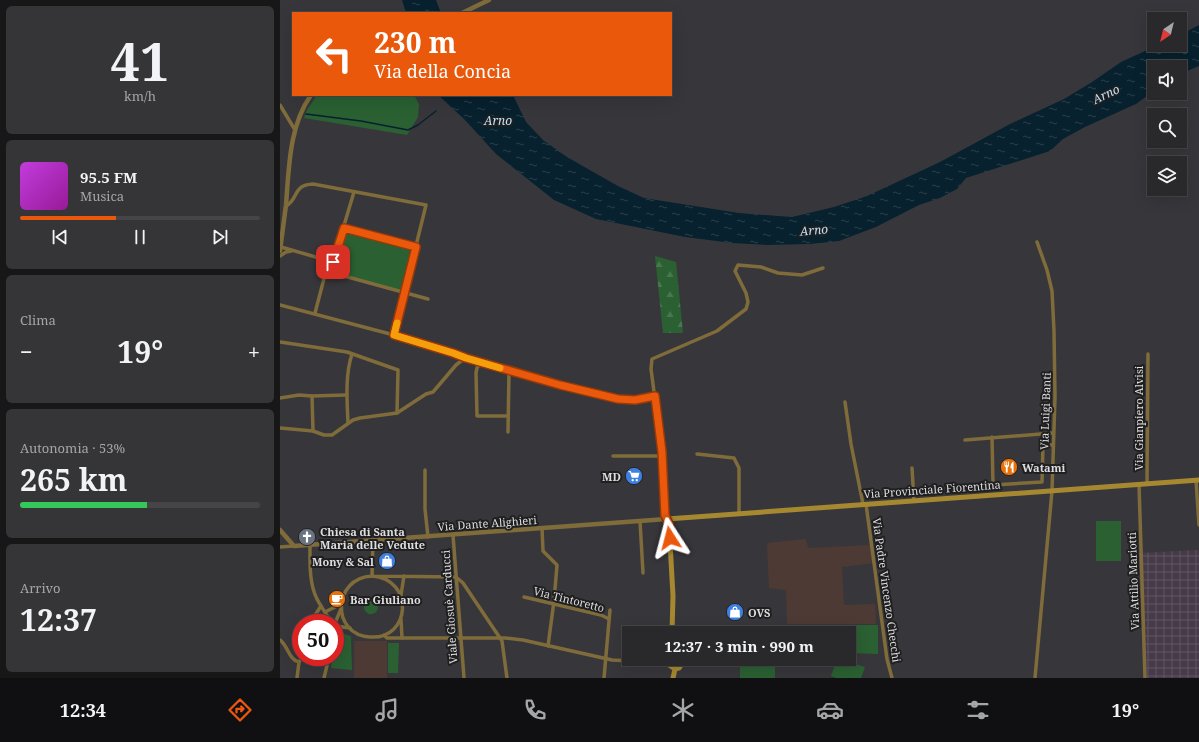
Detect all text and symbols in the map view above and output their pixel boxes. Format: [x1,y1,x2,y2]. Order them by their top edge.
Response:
north arrow [1147,12,1187,52]
map controls [1147,12,1187,196]
text: 230 m [374,23,456,61]
text: 41 [111,25,169,96]
icon: left [308,28,360,80]
text: Via della Concia [374,59,511,83]
button: sound [1147,60,1187,100]
water label: Arno [1089,80,1122,108]
text: km/h [124,87,156,105]
button: search [1147,108,1187,148]
water label: Arno [483,112,512,129]
button: layers [1147,156,1187,196]
text: 95.5 FM [80,167,137,187]
text: Musica [80,187,124,205]
water label: Arno [798,220,829,240]
icon: previous [49,226,71,248]
icon: pause [129,226,151,248]
icon: next [209,226,231,248]
pin [316,245,350,279]
icon: arrive [322,251,344,273]
text: Clima [20,311,56,329]
text: 19° [117,331,163,372]
text: − [20,336,33,366]
text: + [248,336,260,366]
street label: Via Gianpiero Alvisi [1131,365,1146,470]
street label: Via Luigi Banti [1036,372,1054,450]
text: Autonomia · 53% [20,439,125,457]
restaurant icon: Watami [999,457,1019,477]
text: 265 km [20,459,127,500]
place label: Watami [1022,460,1066,475]
supermarket icon: MD [624,466,644,486]
place label: MD [602,469,621,484]
street label: Via Provinciale Fiorentina [863,477,1001,501]
street label: Via Dante Alighieri [437,512,538,534]
position arrow [649,517,691,559]
street label: Via Padre Vincenzo Checchi [869,517,905,664]
place label: Chiesa di Santa Maria delle Vedute [320,524,425,552]
church icon: Chiesa di Santa Maria delle Vedute [297,527,317,547]
street label: Via Attilio Mariotti [1124,531,1142,630]
street label: Viale Giosuè Carducci [438,549,460,664]
shop icon: Mony & Sal [377,551,397,571]
place label: Mony & Sal [312,554,374,569]
text: Arrivo [20,579,61,597]
street label: Via Tintoretto [532,583,606,615]
cafe icon: Bar Giuliano [327,589,347,609]
place label: Bar Giuliano [350,592,421,607]
text: 12:37 [20,599,97,640]
shop icon: OVS [725,602,745,622]
place label: OVS [748,605,770,620]
speed limit sign: 50 [292,614,344,666]
text: 12:37 · 3 min · 990 m [664,636,814,656]
icon: directions [226,696,254,724]
icon: music [373,696,401,724]
icon: phone [521,696,549,724]
icon: climate [669,696,697,724]
icon: car [816,696,844,724]
icon: filters [964,696,992,724]
text: 12:34 [60,698,106,722]
text: 19° [1112,698,1139,722]

